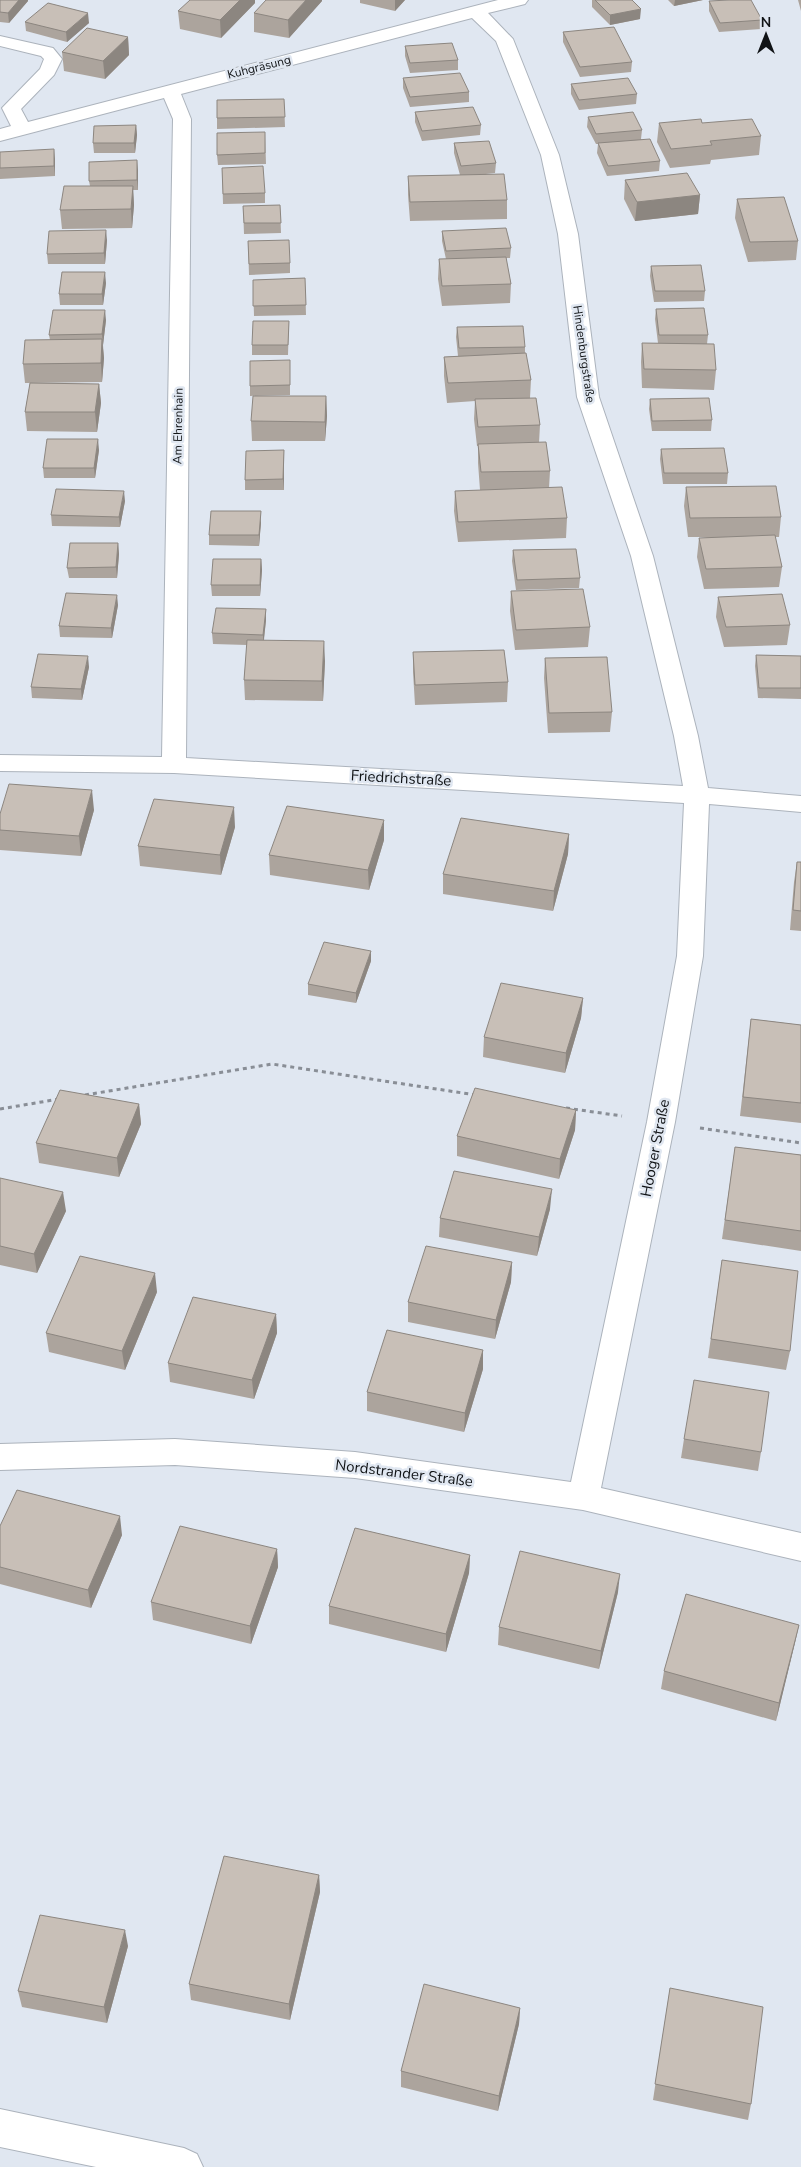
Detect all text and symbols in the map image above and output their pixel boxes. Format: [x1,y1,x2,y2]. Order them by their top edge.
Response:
north arrow [741,10,791,60]
text: N [761,13,771,32]
street label: Kuhgräsung [226,51,292,83]
street label: Hindenburgstraße [569,304,599,404]
street label: Am Ehrenhain [169,388,187,464]
street label: Friedrichstraße [350,765,452,791]
street label: Hooger Straße [636,1097,674,1198]
street label: Nordstrander Straße [334,1455,474,1491]

